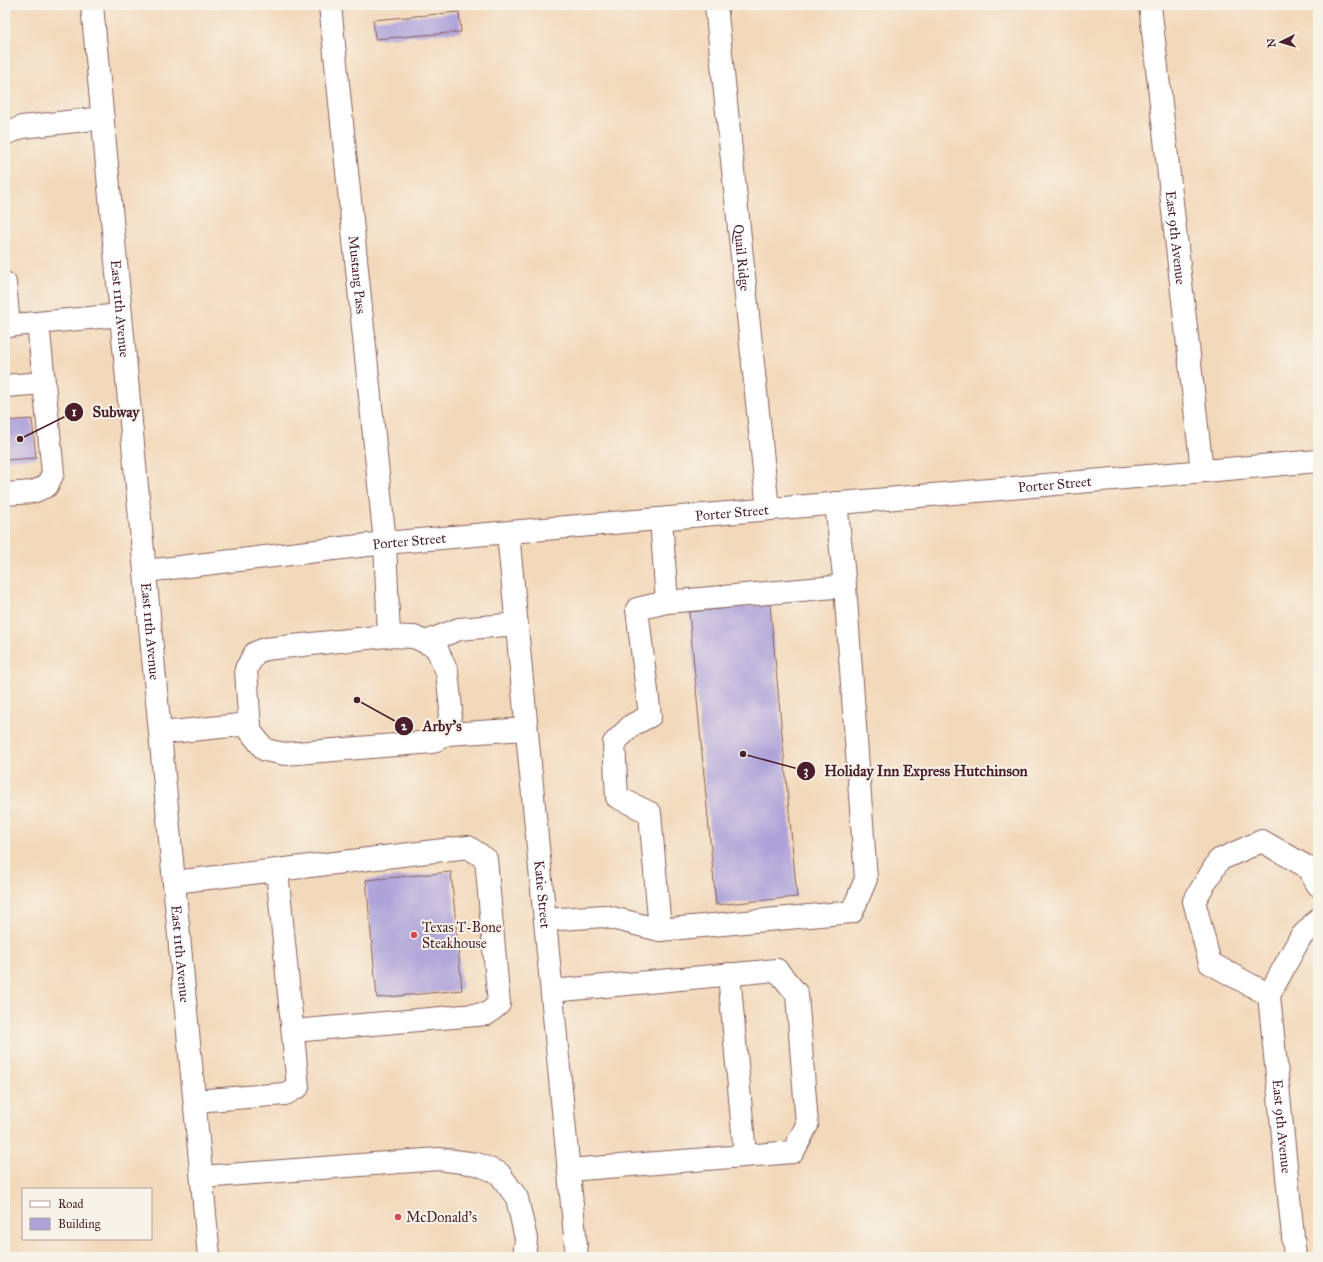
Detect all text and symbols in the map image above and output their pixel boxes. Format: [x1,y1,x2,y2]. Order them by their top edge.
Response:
north arrow [1261,22,1301,62]
text: N [1265,37,1278,48]
street label: East 9th Avenue [1162,190,1190,286]
street label: Quail Ridge [730,223,754,292]
street label: Mustang Pass [345,235,370,315]
street label: East 11th Avenue [107,259,133,358]
callout: Subway [64,398,147,425]
text: Subway [93,403,140,422]
text: 1 [72,405,77,419]
street label: Porter Street [1017,472,1092,496]
street label: Porter Street [694,501,770,524]
street label: Porter Street [371,529,447,553]
street label: East 11th Avenue [138,582,164,681]
callout: Arby's [394,712,469,739]
text: Arby's [421,717,462,736]
text: 2 [401,719,408,733]
callout: Holiday Inn Express Hutchinson [796,757,1036,784]
text: Holiday Inn Express Hutchinson [824,762,1029,781]
text: 3 [804,764,809,779]
street label: Katie Street [531,860,554,929]
street label: East 11th Avenue [168,904,194,1004]
place label: Texas T-Bone Steakhouse [422,919,502,952]
marker: Texas T-Bone Steakhouse [409,930,419,940]
street label: East 9th Avenue [1269,1079,1295,1174]
legend [22,1188,152,1240]
text: Road [58,1197,84,1211]
place label: McDonald's [406,1209,477,1226]
marker: McDonald's [393,1212,403,1222]
text: Building [58,1217,101,1232]

